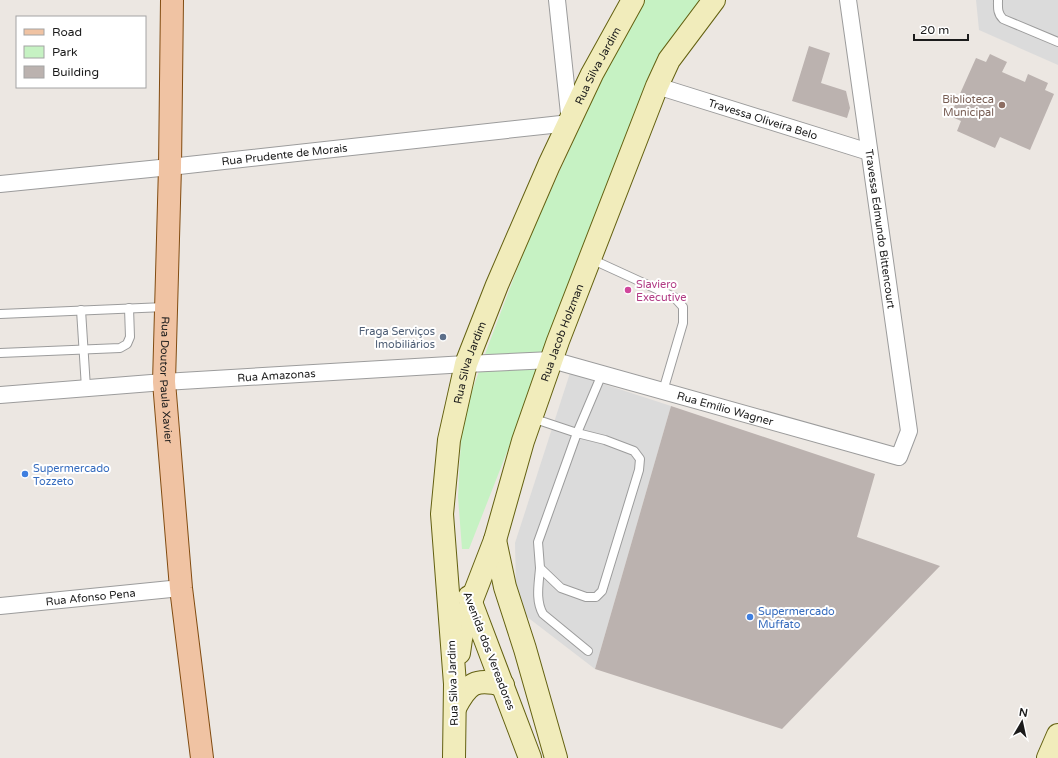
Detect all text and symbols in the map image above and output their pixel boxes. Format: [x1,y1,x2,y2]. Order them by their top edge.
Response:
legend [16,16,146,88]
scale bar [914,16,968,42]
text: 20 m [920,23,949,37]
text: Road [52,25,82,39]
street label: Rua Silva Jardim [572,25,623,107]
text: Park [52,45,78,59]
text: Building [52,65,99,79]
place label: Biblioteca Municipal [942,93,994,119]
street label: Travessa Oliveira Belo [707,96,819,142]
marker: Biblioteca Municipal [997,100,1007,110]
street label: Rua Prudente de Morais [221,141,348,168]
street label: Travessa Edmundo Bittencourt [862,148,898,310]
place label: Slaviero Executive [636,278,687,304]
street label: Rua Jacob Holzman [538,282,586,383]
marker: Slaviero Executive [623,285,633,295]
street label: Rua Doutor Paula Xavier [157,316,176,445]
street label: Rua Silva Jardim [451,320,489,405]
place label: Fraga Serviços Imobiliários [359,325,435,351]
marker: Fraga Serviços Imobiliários [438,332,448,342]
street label: Rua Amazonas [237,366,316,384]
street label: Rua Emílio Wagner [676,389,776,428]
place label: Supermercado Tozzeto [33,462,110,488]
marker: Supermercado Tozzeto [20,469,30,479]
street label: Rua Afonso Pena [45,586,136,608]
street label: Avenida dos Vereadores [460,590,518,712]
place label: Supermercado Muffato [758,605,835,631]
marker: Supermercado Muffato [745,612,755,622]
street label: Rua Silva Jardim [445,640,461,726]
north arrow [1002,702,1042,742]
text: N [1018,706,1029,720]

